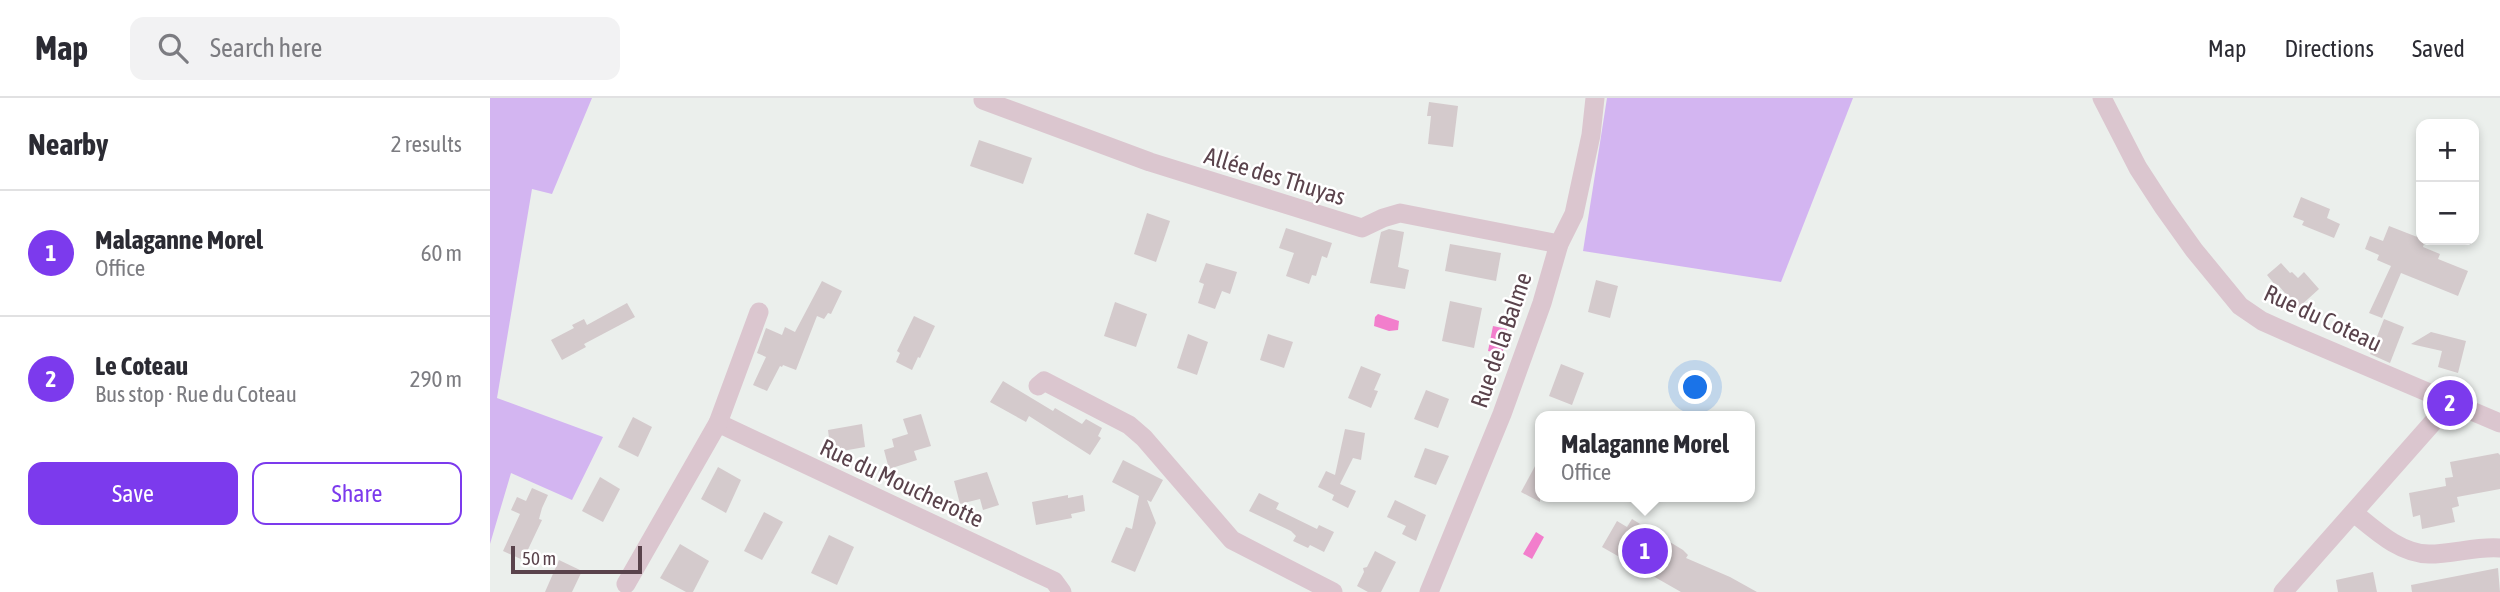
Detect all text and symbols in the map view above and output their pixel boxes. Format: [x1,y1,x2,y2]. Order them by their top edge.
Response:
search box [130,17,620,80]
text: Map [35,29,88,67]
icon: search [154,29,192,67]
text: Search here [210,33,322,63]
text: Map [2208,35,2246,62]
text: Directions [2284,35,2374,62]
text: Saved [2412,35,2465,62]
map controls [2416,119,2479,245]
button: + [2416,119,2479,182]
text: Nearby [28,127,108,161]
text: 2 results [391,131,462,157]
street label: Allée des Thuyas [1201,142,1349,210]
button: − [2416,182,2479,245]
text: Malaganne Morel [95,225,263,255]
text: 1 [46,240,56,266]
text: 60 m [421,240,462,266]
text: Office [95,255,145,281]
street label: Rue de la Balme [1465,269,1537,411]
street label: Rue du Coteau [2260,279,2386,357]
text: Le Coteau [95,351,188,381]
text: 2 [46,366,56,392]
text: 290 m [410,366,462,392]
your location [1678,370,1712,404]
pin: 2 [2427,377,2473,429]
text: Bus stop · Rue du Coteau [95,381,297,407]
popup [1535,411,1755,502]
text: Malaganne Morel [1561,429,1729,459]
street label: Rue du Moucherotte [816,433,988,533]
text: Office [1561,459,1611,485]
button: Save [28,462,238,525]
button: Share [252,462,462,525]
pin: 1 [1622,525,1668,577]
scale bar [511,543,642,575]
text: 50 m [522,547,556,569]

